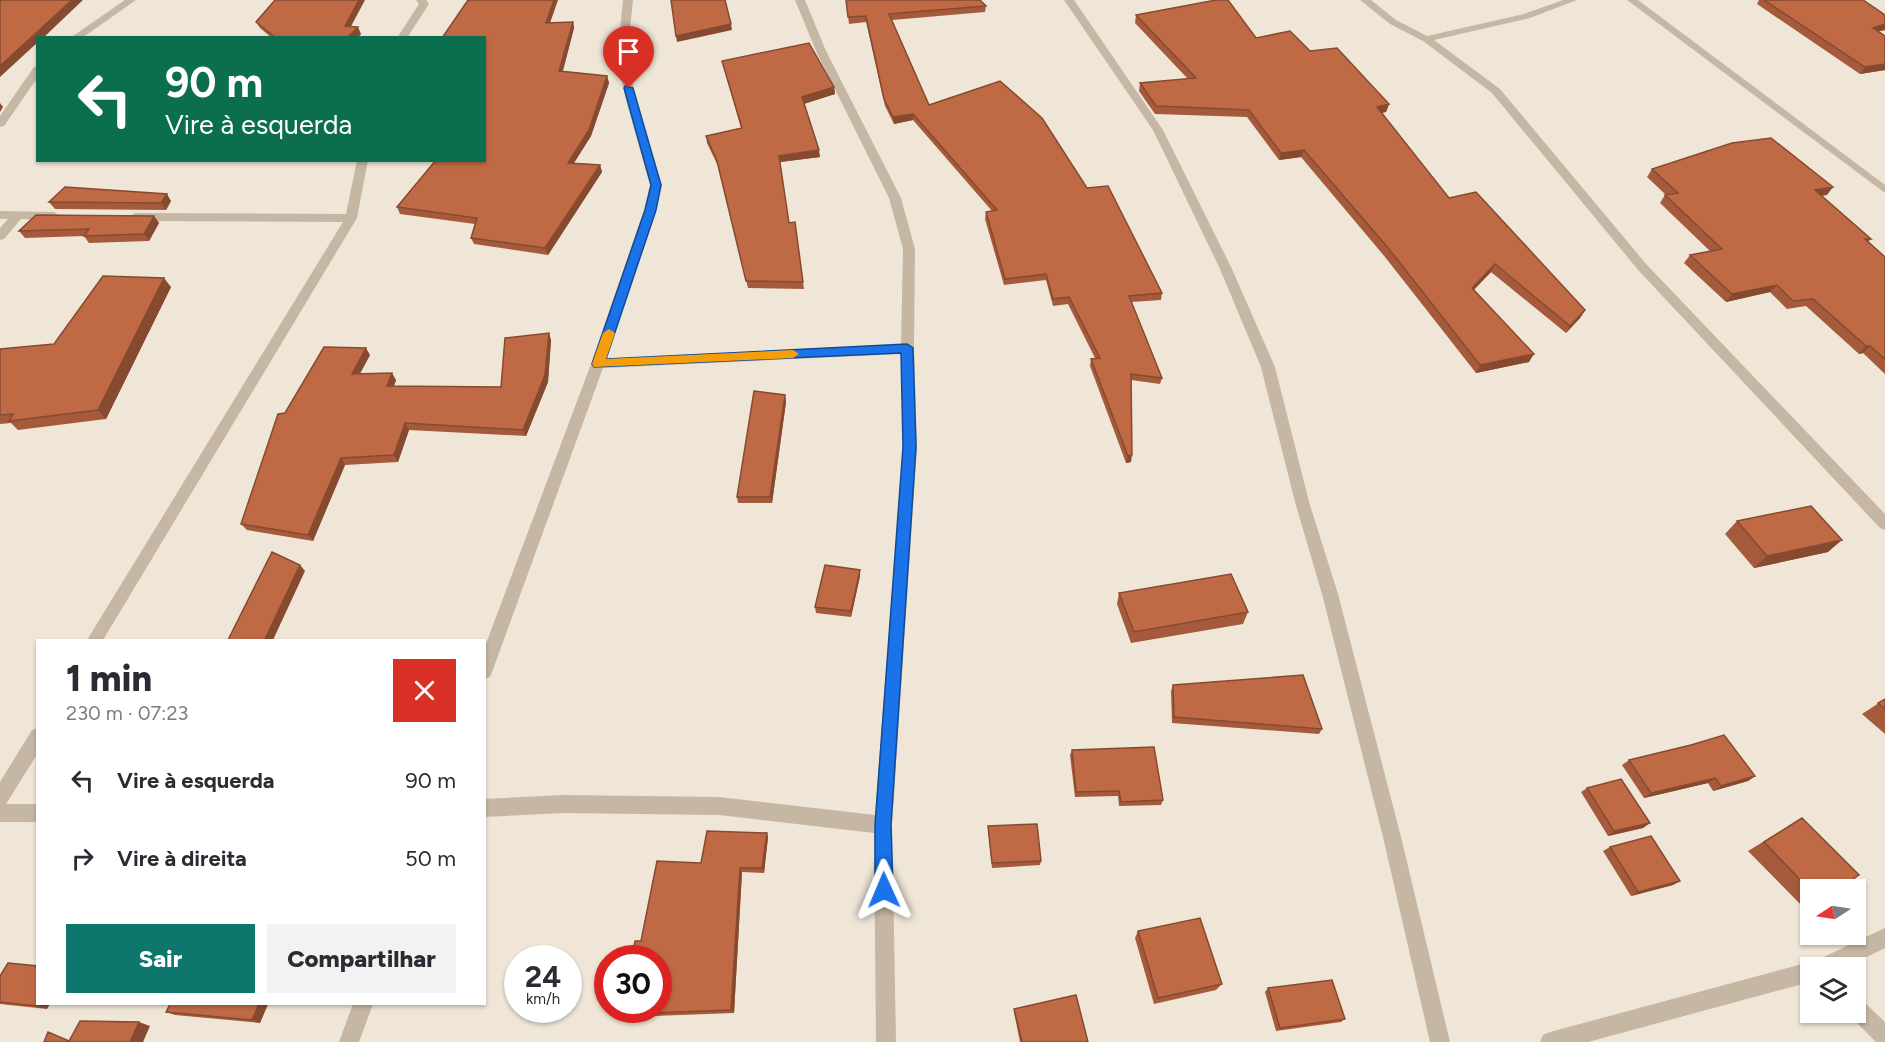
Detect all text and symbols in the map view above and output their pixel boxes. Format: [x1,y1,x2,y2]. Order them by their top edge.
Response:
pin [603,26,654,88]
icon: arrive [612,35,645,68]
text: 90 m [165,57,263,108]
icon: left [66,60,144,138]
text: Vire à esquerda [165,108,352,141]
text: 1 min [66,657,152,700]
button: close [393,659,456,722]
text: 230 m · 07:23 [66,701,188,725]
icon: left [66,764,99,797]
text: Vire à esquerda [117,767,275,794]
text: 90 m [405,767,456,794]
icon: right [66,842,99,875]
text: Vire à direita [117,845,247,872]
text: 50 m [405,845,456,872]
position arrow [852,858,916,922]
north arrow [1800,879,1866,945]
map controls [1800,879,1866,1023]
button: Sair [66,924,255,993]
button: Compartilhar [267,924,456,993]
speed limit sign: 30 [594,945,672,1023]
button: layers [1800,957,1866,1023]
text: 24 [525,958,561,995]
text: km/h [526,990,560,1008]

